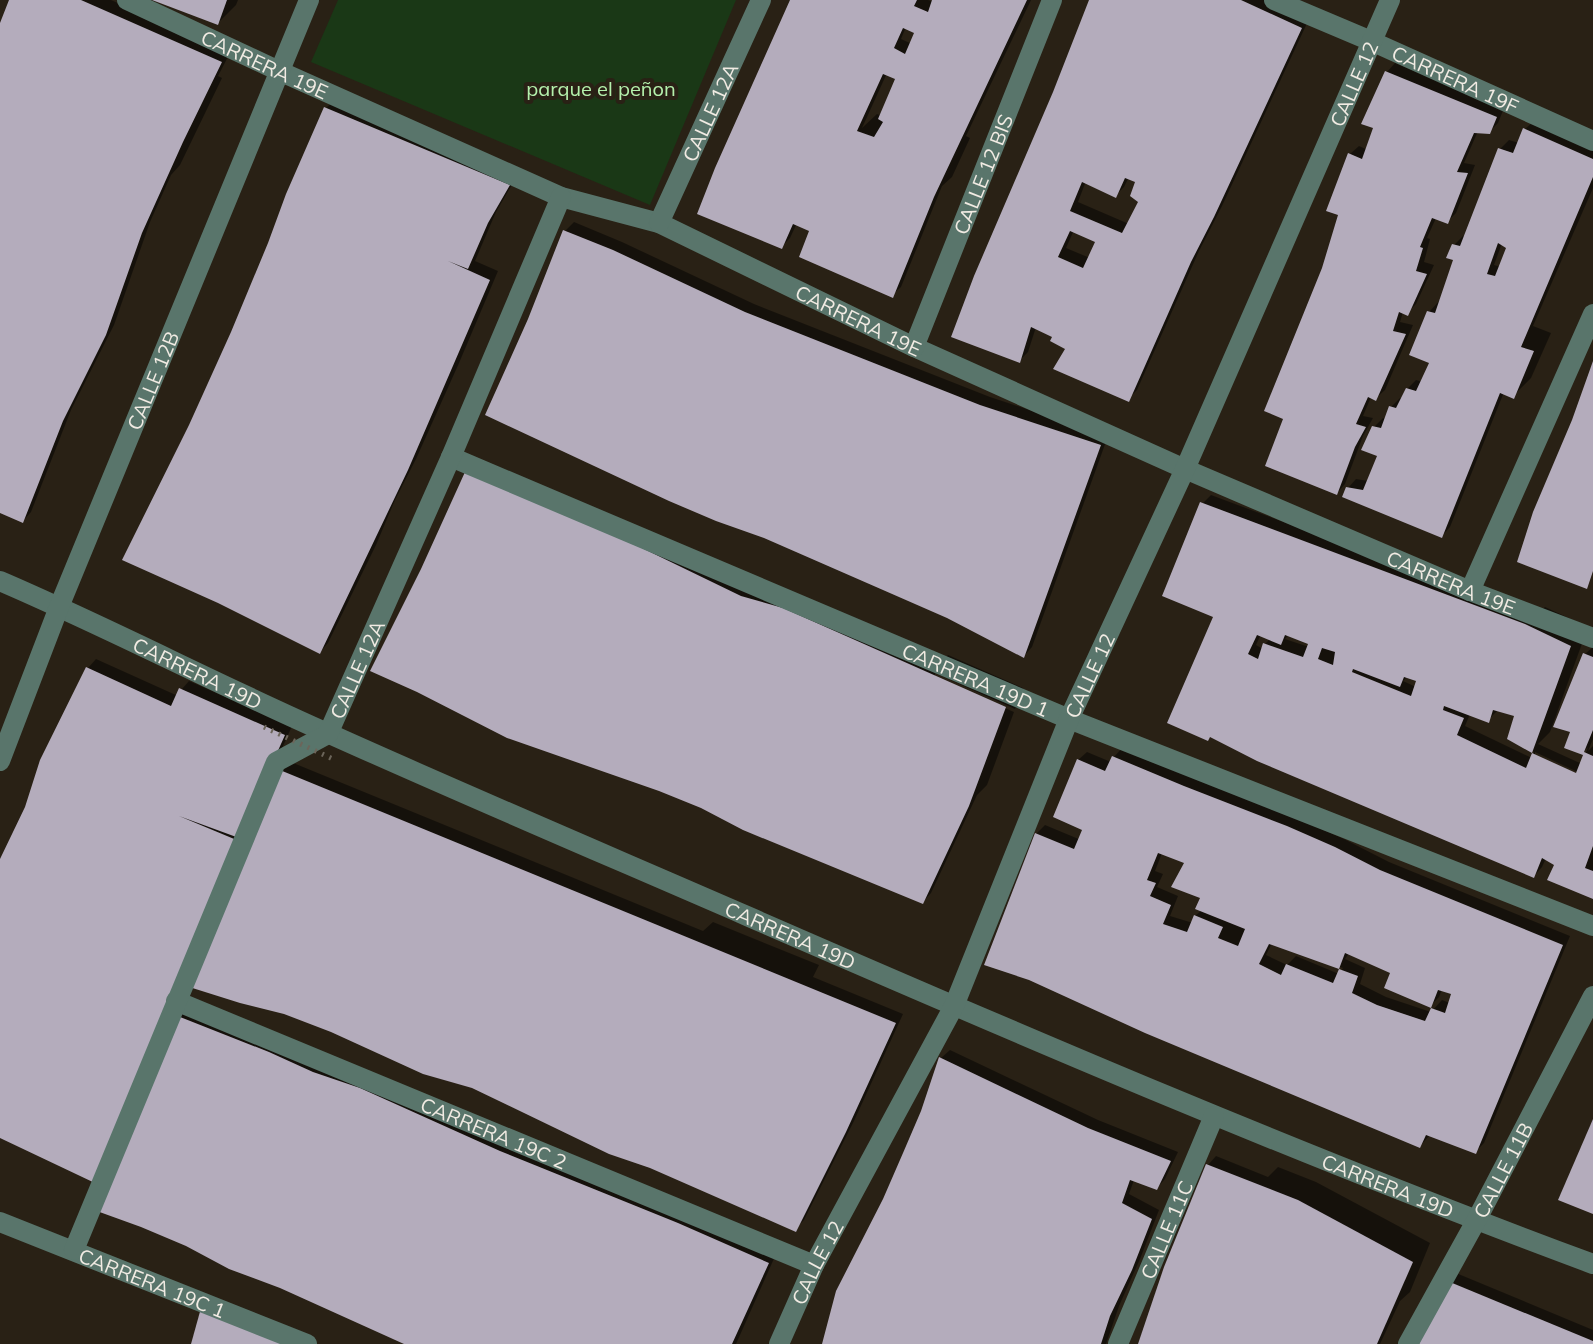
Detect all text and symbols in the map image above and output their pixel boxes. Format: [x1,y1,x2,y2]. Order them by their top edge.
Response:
street label: CARRERA 19E [197,24,332,104]
street label: CALLE 12 [1324,37,1383,130]
street label: CARRERA 19F [1388,40,1523,118]
street label: CALLE 12A [676,59,743,165]
park label: parque el peñon [526,76,676,101]
street label: CALLE 12 BIS [948,110,1018,238]
street label: CARRERA 19E [792,279,925,361]
street label: CALLE 12B [121,327,184,433]
street label: CARRERA 19E [1383,544,1519,620]
street label: CALLE 12A [324,616,390,723]
street label: CALLE 12 [1059,629,1120,722]
street label: CARRERA 19D [129,631,266,714]
street label: CARRERA 19D 1 [899,637,1053,722]
street label: CARRERA 19D [721,895,860,974]
street label: CARRERA 19C 2 [417,1091,571,1174]
street label: CALLE 11B [1467,1118,1538,1222]
street label: CARRERA 19D [1318,1148,1458,1223]
street label: CALLE 11C [1134,1177,1198,1283]
street label: CALLE 12 [786,1216,848,1308]
street label: CARRERA 19C 1 [75,1242,229,1323]

